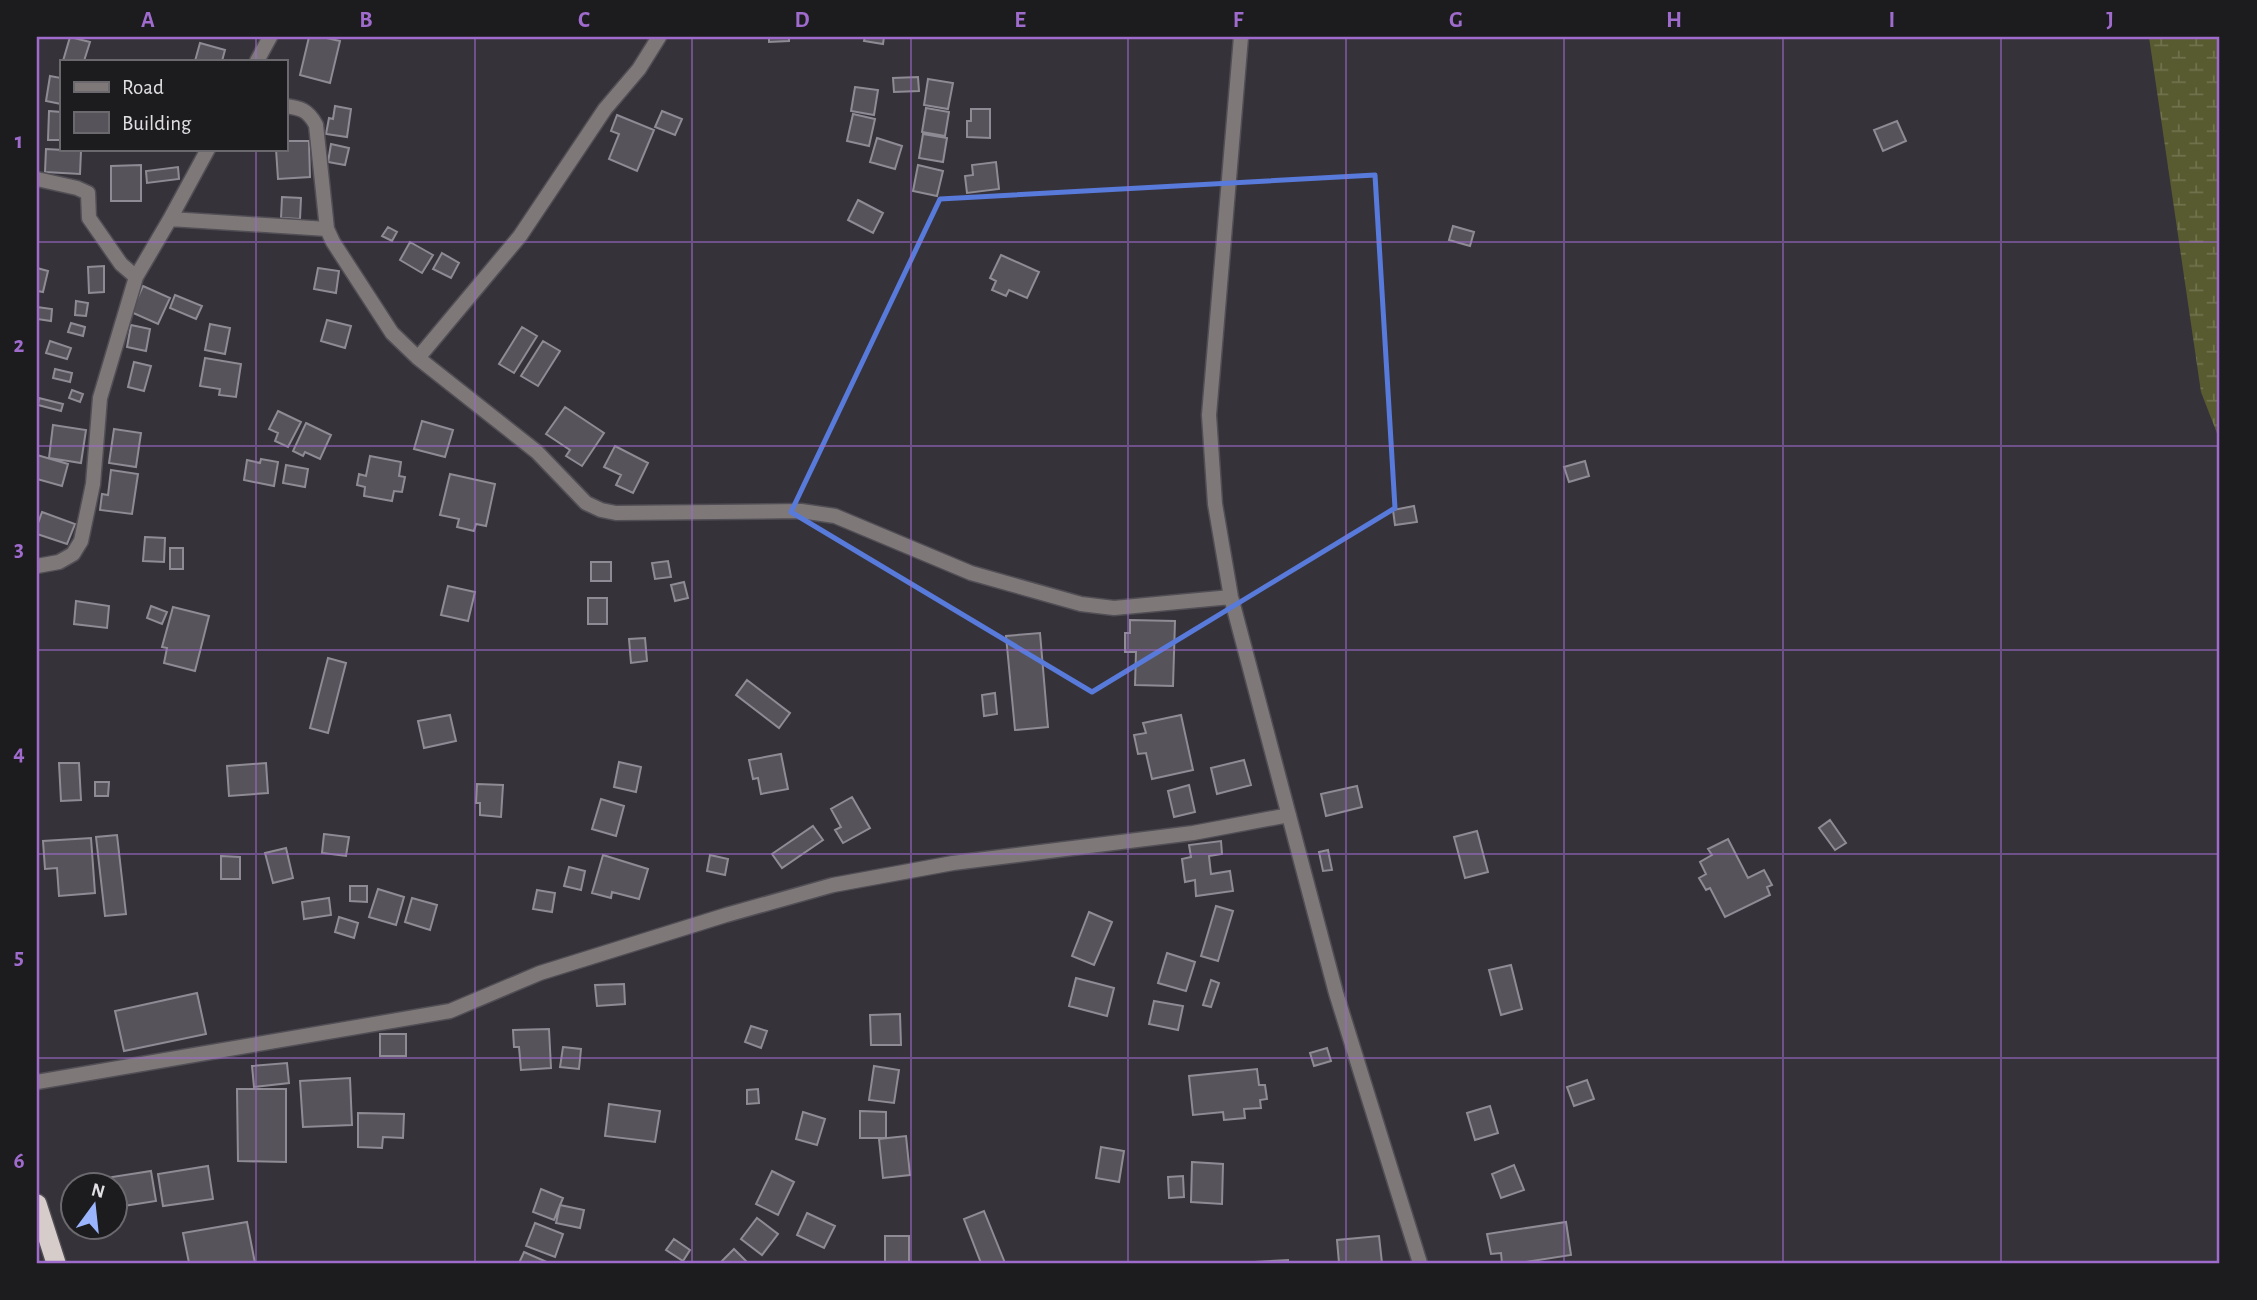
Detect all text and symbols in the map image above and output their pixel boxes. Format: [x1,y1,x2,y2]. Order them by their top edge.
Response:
text: A [141,9,155,32]
text: B [359,9,373,32]
text: C [578,9,590,32]
text: D [794,9,810,32]
text: E [1014,9,1026,32]
text: F [1233,9,1244,32]
text: G [1449,9,1463,32]
text: H [1666,9,1682,32]
text: I [1889,9,1895,32]
text: J [2106,9,2114,32]
legend [60,60,287,150]
text: Road [122,77,164,98]
text: Building [122,113,192,134]
text: 1 [15,130,23,153]
text: 2 [14,334,25,357]
text: 3 [14,538,24,561]
text: 4 [13,742,25,765]
text: 5 [14,946,24,969]
text: 6 [13,1150,25,1173]
north arrow [60,1170,130,1240]
text: N [89,1180,107,1202]

